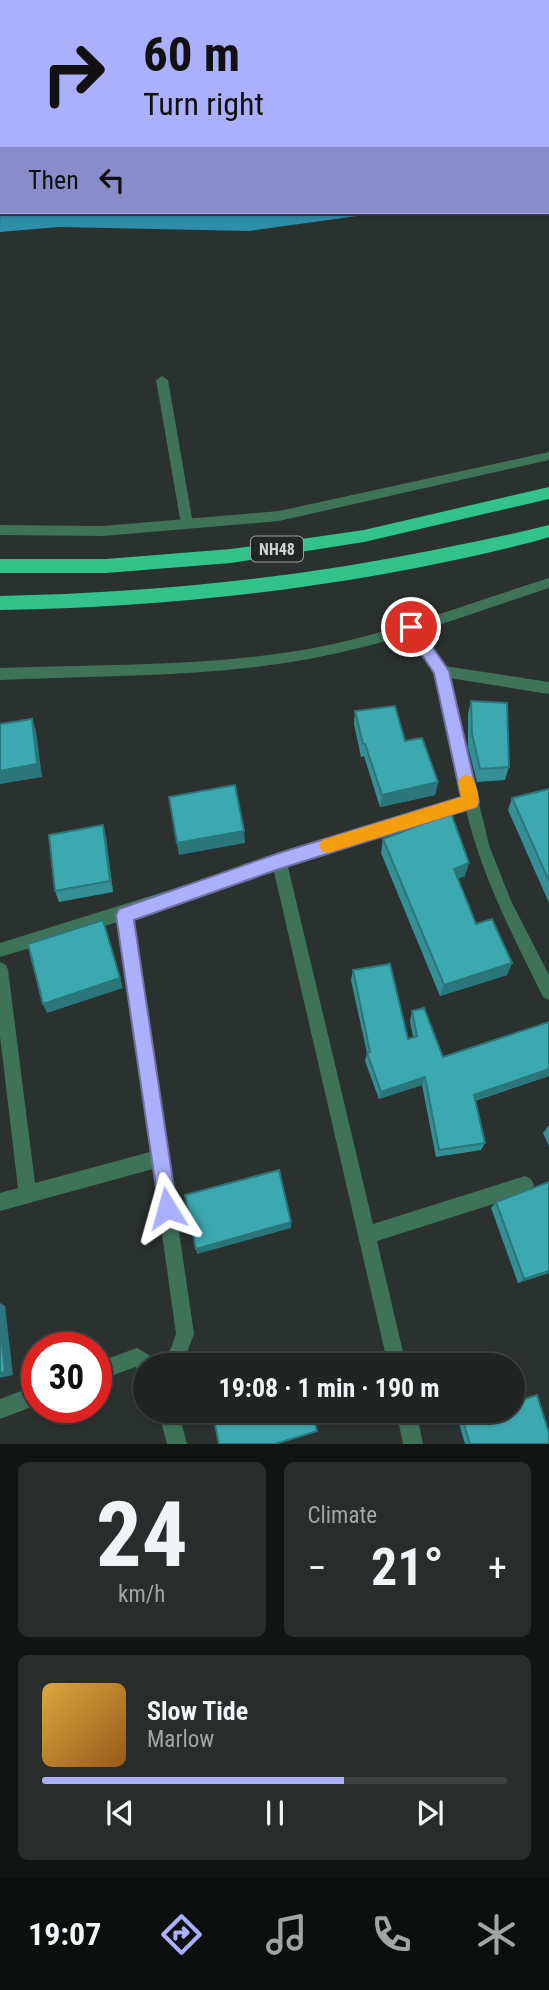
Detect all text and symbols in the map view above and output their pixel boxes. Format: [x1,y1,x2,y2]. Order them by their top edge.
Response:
text: 60 m [143,26,240,83]
icon: right [28,28,119,119]
text: Turn right [143,85,264,123]
icon: left [93,161,131,199]
text: Then [28,165,79,195]
road number: NH48 [251,536,303,562]
pin [381,597,441,657]
icon: arrive [392,608,430,646]
position arrow [130,1171,204,1245]
speed limit sign: 30 [21,1332,112,1423]
text: 19:08 · 1 min · 190 m [219,1373,439,1403]
text: 24 [96,1482,188,1588]
text: Climate [308,1502,377,1529]
text: 21° [371,1537,444,1598]
text: − [308,1546,327,1590]
text: + [488,1546,507,1590]
text: km/h [118,1581,165,1608]
text: Slow Tide [147,1696,248,1726]
text: Marlow [147,1726,214,1753]
icon: previous [101,1794,139,1832]
icon: pause [256,1794,294,1832]
icon: next [411,1794,449,1832]
icon: directions [157,1910,206,1959]
icon: music [262,1910,311,1959]
icon: phone [367,1910,416,1959]
icon: climate [472,1910,521,1959]
text: 19:07 [28,1915,101,1953]

